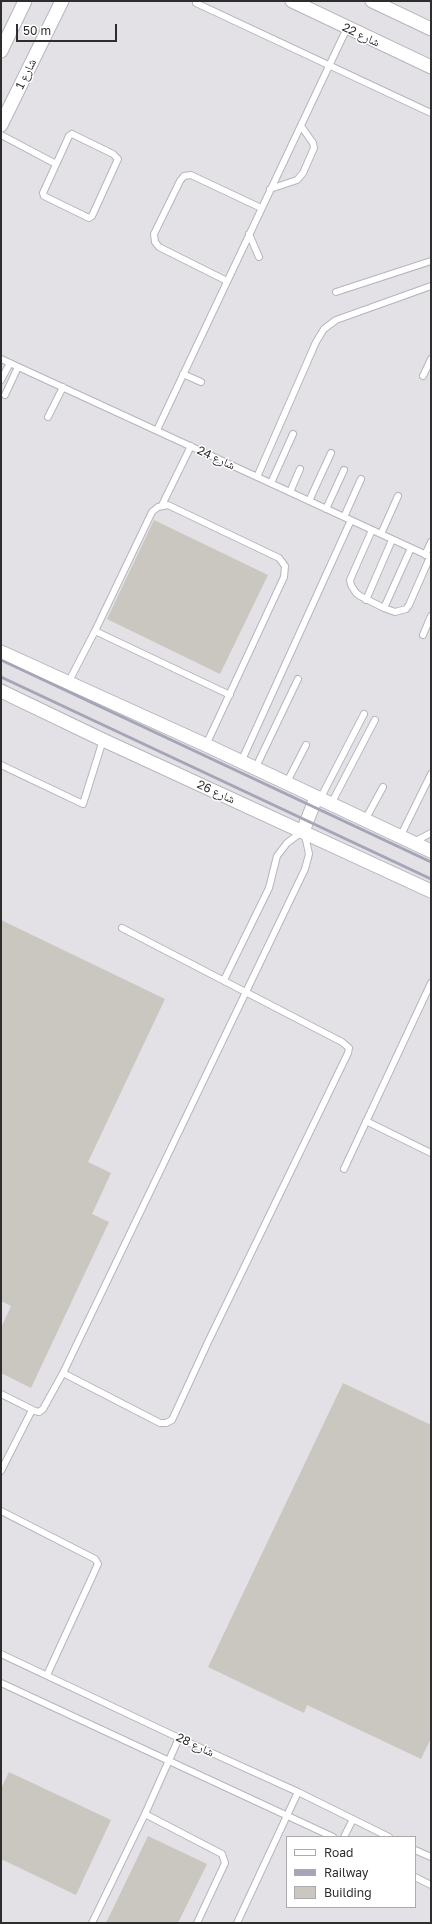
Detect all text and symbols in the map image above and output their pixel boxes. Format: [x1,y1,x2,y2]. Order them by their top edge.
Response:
scale bar [18,16,119,42]
street label: شارع 22 [340,20,382,50]
text: 50 m [23,23,51,38]
street label: شارع 1 [13,57,39,91]
street label: شارع 24 [195,443,237,473]
street label: شارع 26 [195,777,237,807]
street label: شارع 28 [174,1730,216,1760]
legend [286,1836,416,1908]
text: Road [324,1845,353,1860]
text: Railway [324,1865,369,1880]
text: Building [324,1885,372,1900]

